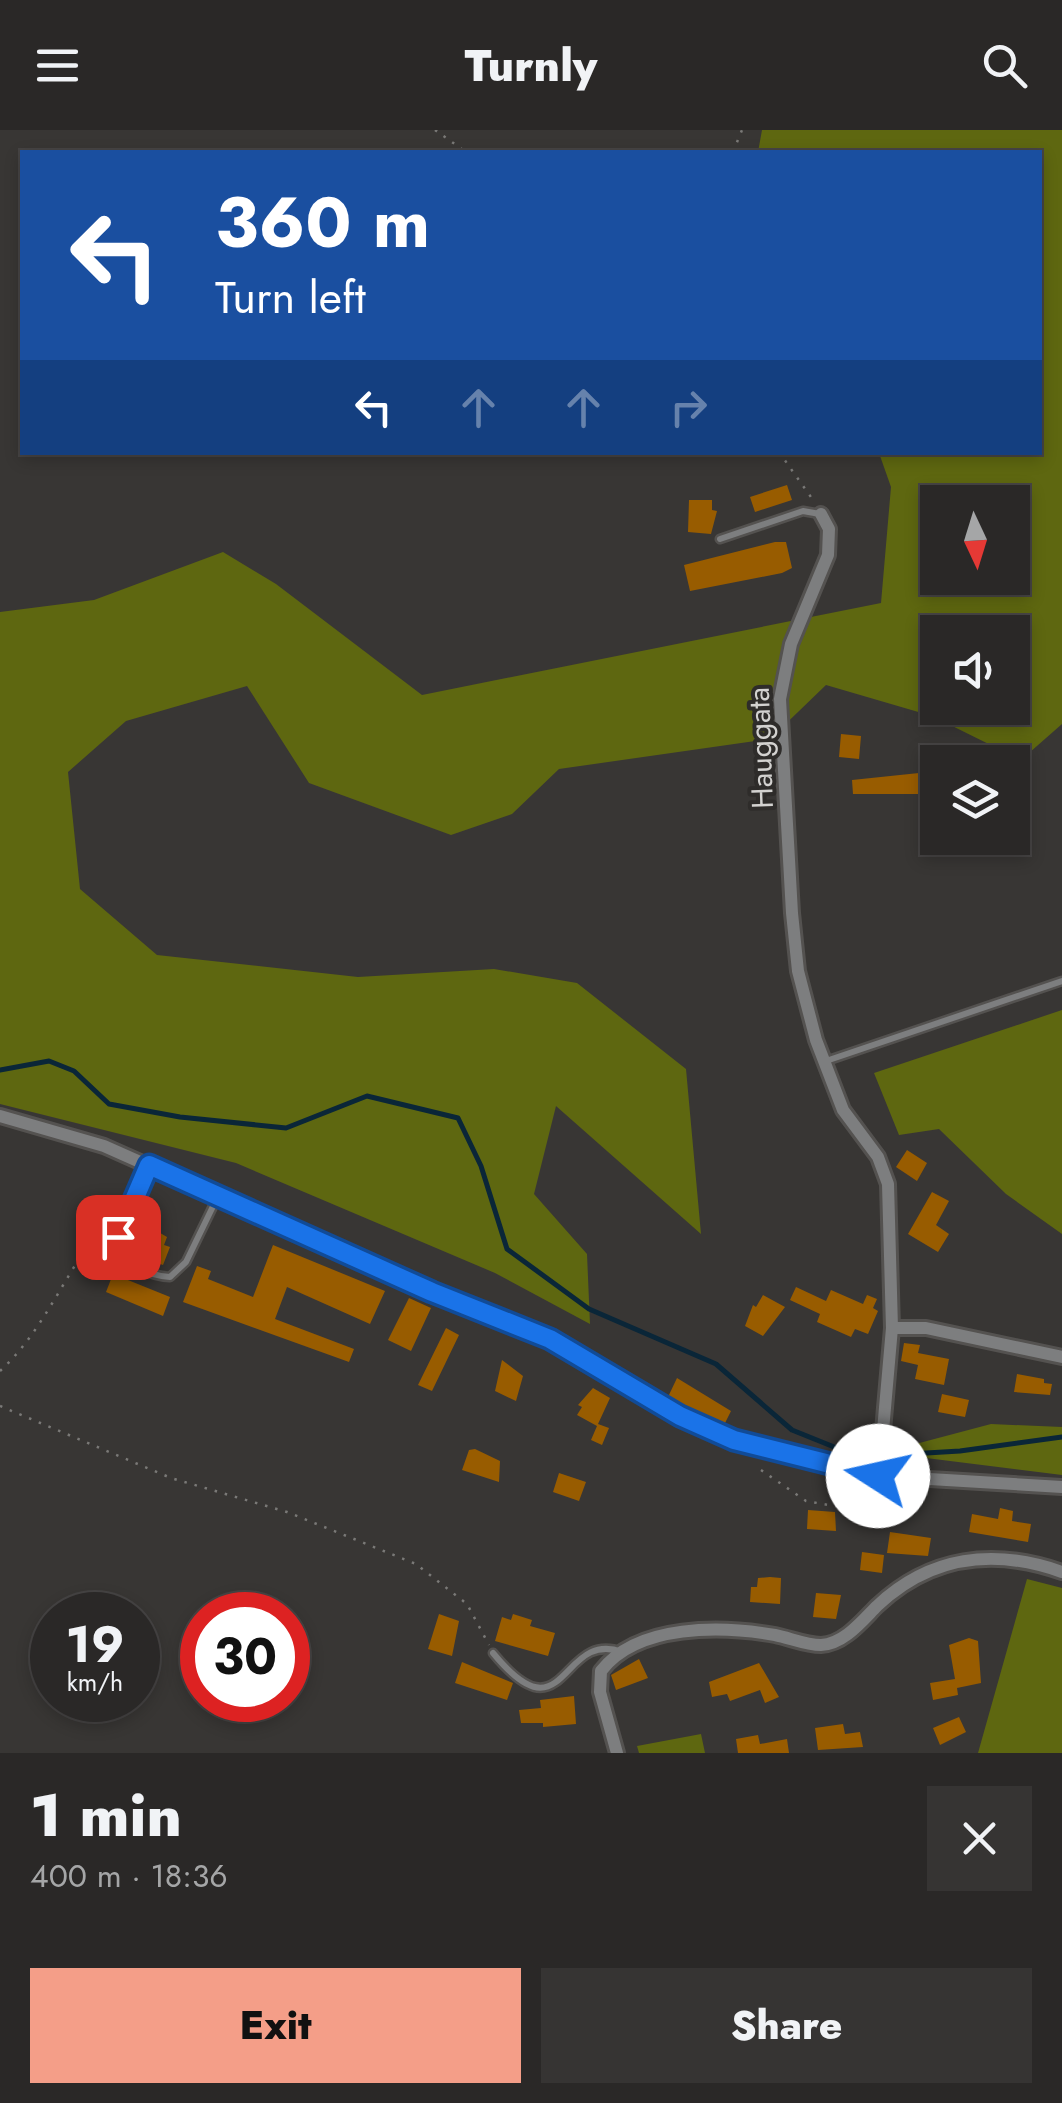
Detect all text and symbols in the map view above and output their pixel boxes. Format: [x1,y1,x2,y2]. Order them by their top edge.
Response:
text: Turnly [465,33,597,98]
icon: menu [30,38,85,93]
icon: search [977,38,1032,93]
text: 360 m [215,172,430,273]
icon: left [50,190,180,320]
text: Turn left [215,265,366,330]
icon: left [346,380,401,435]
icon: ahead [451,380,506,435]
icon: ahead [556,380,611,435]
icon: right [661,380,716,435]
north arrow [920,485,1030,595]
map controls [920,485,1030,855]
button: sound [920,615,1030,725]
street label: Hauggata [737,686,784,810]
button: layers [920,745,1030,855]
pin [76,1195,161,1280]
icon: arrive [91,1210,146,1265]
position arrow [826,1424,930,1528]
speed limit sign: 30 [180,1592,310,1722]
text: 19 [66,1608,124,1681]
text: km/h [67,1664,123,1700]
text: 1 min [30,1772,182,1859]
button: close [927,1786,1032,1891]
text: 400 m · 18:36 [30,1853,228,1899]
button: Exit [30,1968,521,2083]
button: Share [541,1968,1032,2083]

